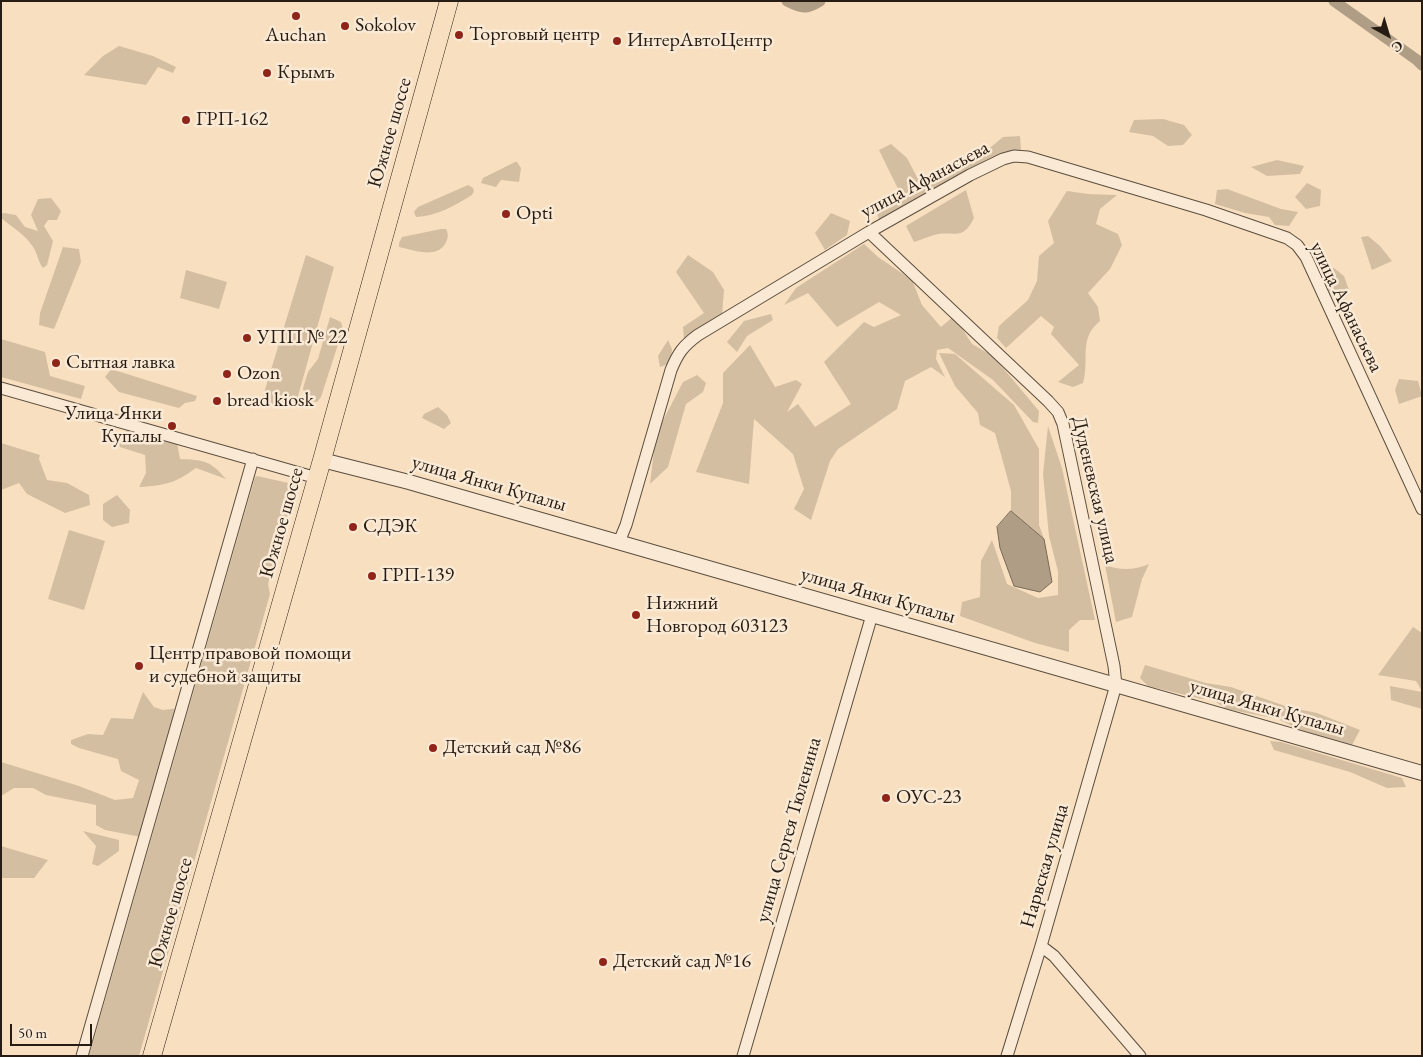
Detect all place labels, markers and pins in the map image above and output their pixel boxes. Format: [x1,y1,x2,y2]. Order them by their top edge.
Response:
marker: Auchan [290,10,302,22]
place label: Sokolov [355,14,416,38]
marker: Sokolov [339,20,351,32]
place label: Торговый центр [469,23,600,47]
place label: Auchan [265,24,327,48]
marker: Торговый центр [453,29,465,41]
place label: ИнтерАвтоЦентр [627,29,773,53]
marker: ИнтерАвтоЦентр [611,35,623,47]
place label: Крымъ [277,61,335,85]
marker: Крымъ [261,67,273,79]
place label: ГРП-162 [196,108,268,132]
marker: ГРП-162 [180,114,192,126]
place label: Opti [516,202,553,226]
marker: Opti [500,208,512,220]
place label: УПП № 22 [257,326,347,350]
marker: УПП № 22 [241,332,253,344]
place label: Сытная лавка [66,351,175,375]
marker: Сытная лавка [50,357,62,369]
place label: Ozon [237,362,280,386]
marker: Ozon [221,368,233,380]
place label: bread kiosk [227,389,314,413]
marker: bread kiosk [211,395,223,407]
place label: Улица Янки Купалы [65,402,162,449]
marker: Улица Янки Купалы [166,420,178,432]
place label: СДЭК [363,515,418,539]
marker: СДЭК [347,521,359,533]
place label: ГРП-139 [382,564,454,588]
marker: ГРП-139 [366,570,378,582]
place label: Нижний Новгород 603123 [646,592,788,639]
marker: Нижний Новгород 603123 [630,609,642,621]
place label: Центр правовой помощи и судебной защиты [149,642,351,689]
marker: Центр правовой помощи и судебной защиты [133,660,145,672]
place label: Детский сад №86 [443,736,581,760]
marker: Детский сад №86 [427,742,439,754]
place label: ОУС-23 [896,786,962,810]
marker: ОУС-23 [880,792,892,804]
place label: Детский сад №16 [613,950,751,974]
marker: Детский сад №16 [597,956,609,968]

